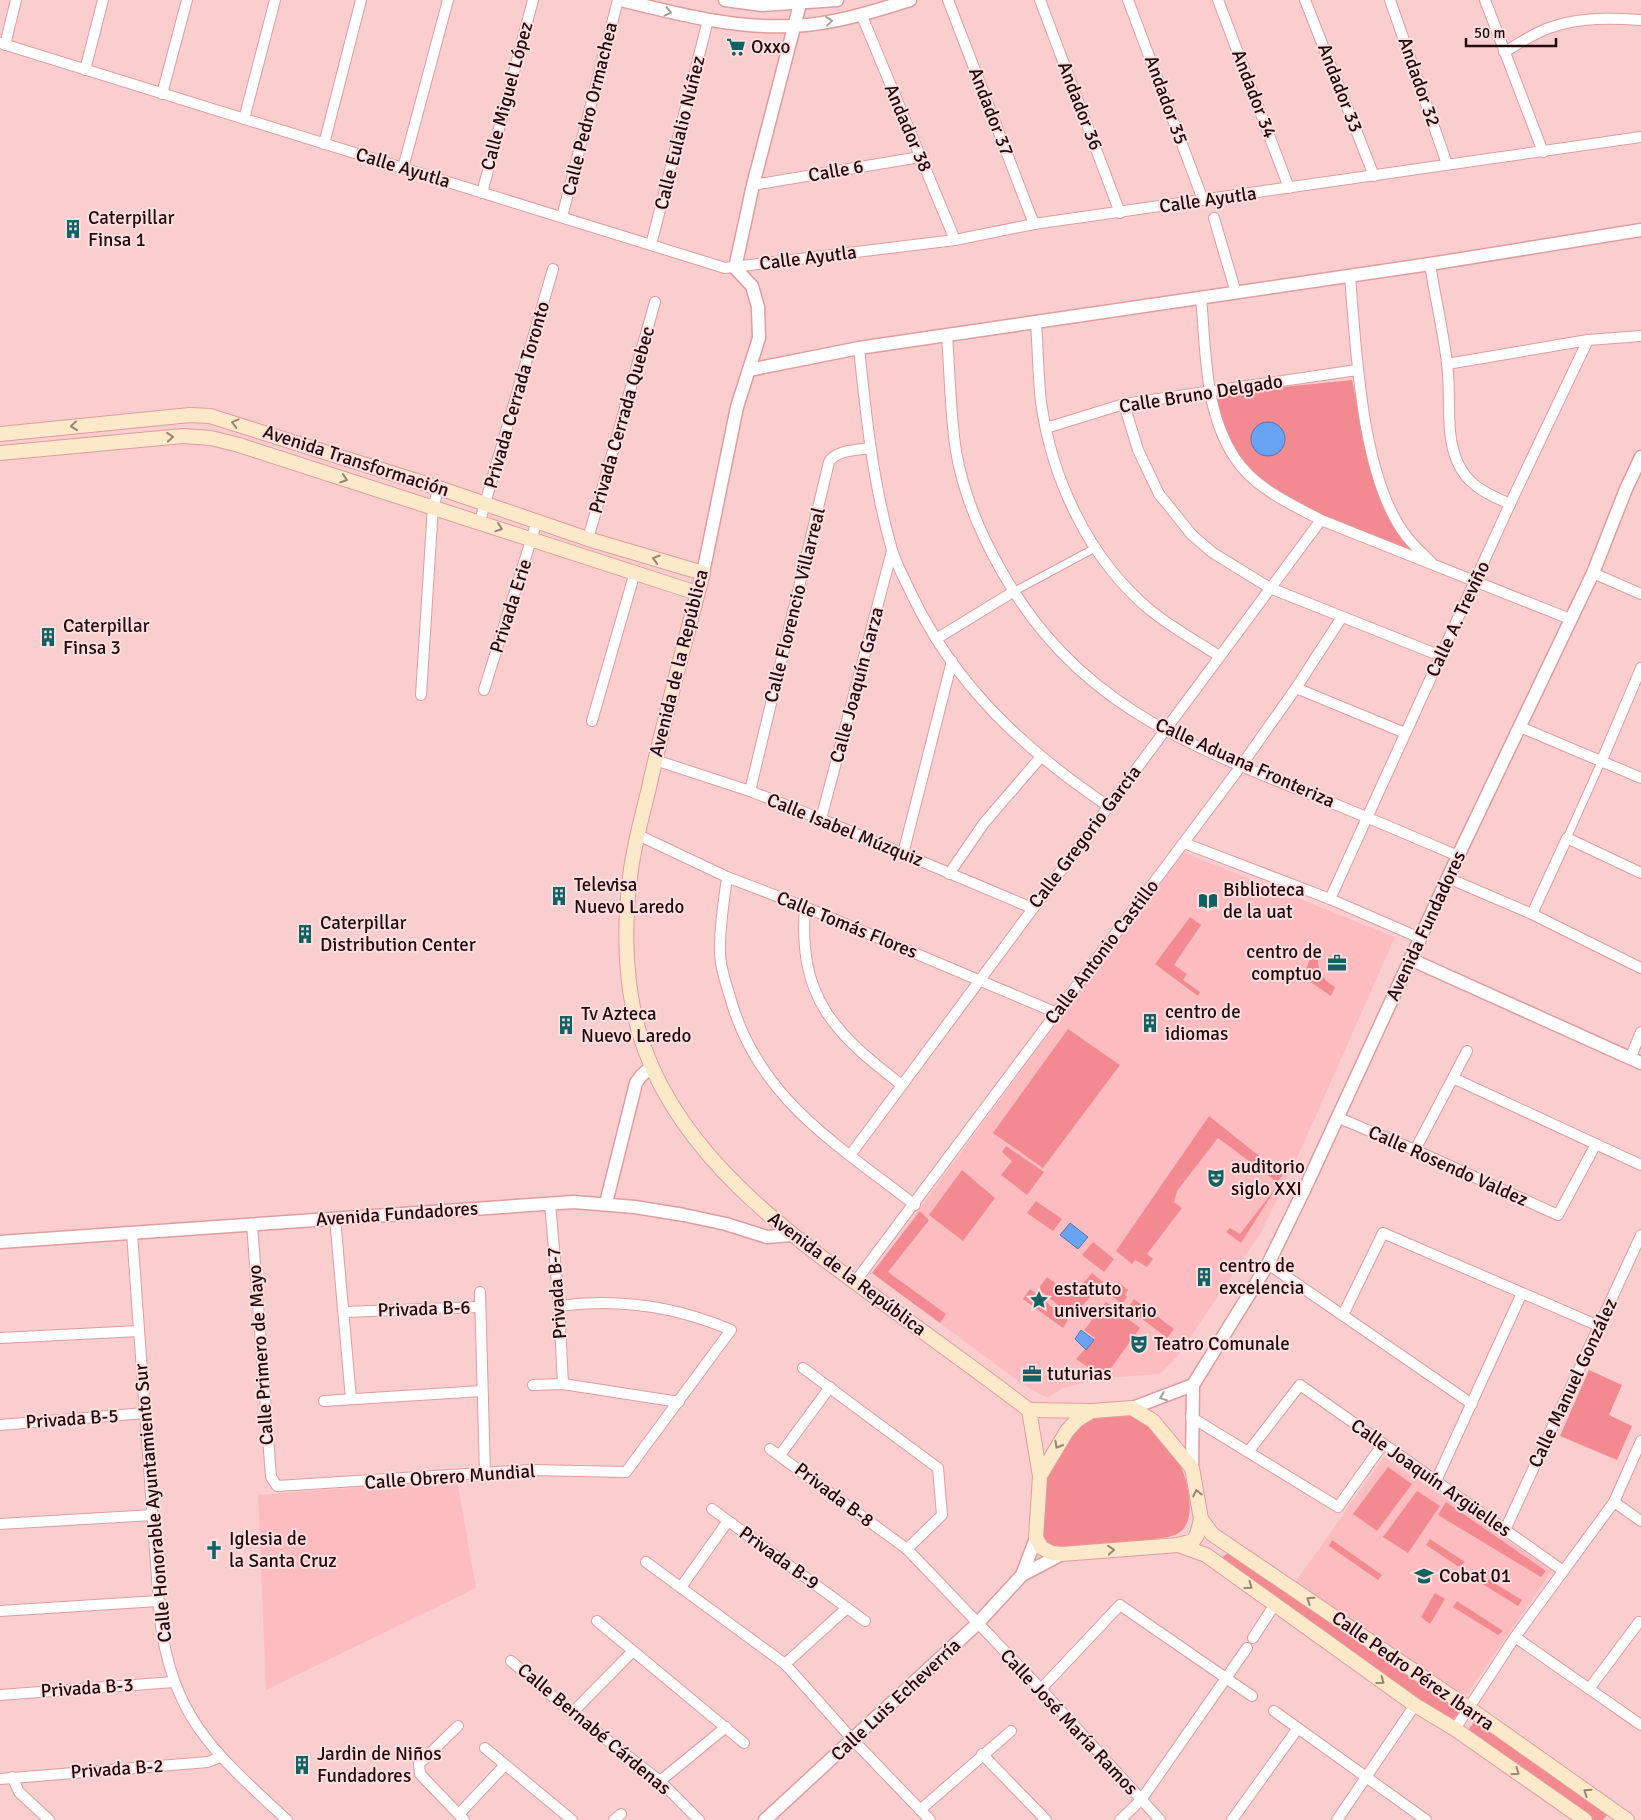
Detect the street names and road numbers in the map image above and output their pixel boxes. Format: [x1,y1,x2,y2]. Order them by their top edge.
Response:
street label: Calle Miguel López [476,19,538,173]
street label: Calle Pedro Ormachea [557,19,623,199]
street label: Andador 32 [1392,34,1446,130]
street label: Andador 33 [1312,40,1368,136]
street label: Andador 34 [1226,46,1282,142]
street label: Andador 35 [1139,52,1193,148]
street label: Calle Eulalio Núñez [649,53,711,213]
street label: Andador 36 [1052,58,1108,154]
street label: Andador 37 [963,64,1019,160]
street label: Andador 38 [879,80,937,176]
street label: Calle Ayutla [353,142,453,194]
street label: Calle 6 [806,154,866,188]
street label: Calle Ayutla [1158,181,1258,219]
street label: Calle Ayutla [758,240,858,276]
street label: Privada Cerrada Toronto [479,298,555,491]
street label: Privada Cerrada Quebec [584,324,660,516]
street label: Calle Bruno Delgado [1117,369,1285,419]
street label: Avenida Transformación [260,420,452,502]
street label: Calle Florencio Villarreal [759,505,831,705]
street label: Privada Erie [485,556,537,656]
street label: Calle A. Treviño [1421,557,1495,681]
street label: Avenida de la República [644,567,714,759]
street label: Calle Joaquín Garza [825,604,889,766]
street label: Calle Aduana Fronteriza [1151,713,1339,813]
street label: Calle Gregorio García [1023,761,1147,913]
street label: Calle Isabel Múzquiz [763,788,927,872]
street label: Avenida Fundadores [1381,847,1471,1005]
street label: Calle Antonio Castillo [1040,875,1164,1029]
street label: Calle Tomás Flores [773,886,921,964]
street label: Calle Rosendo Valdez [1365,1120,1531,1212]
street label: Avenida Fundadores [315,1196,479,1232]
street label: Avenida de la República [763,1207,931,1341]
street label: Privada B-7 [542,1246,572,1340]
street label: Calle Primero de Mayo [243,1264,279,1446]
street label: Calle Manuel González [1523,1294,1623,1472]
street label: Privada B-6 [377,1295,471,1323]
street label: Calle Honorable Ayuntamiento Sur [129,1363,177,1643]
street label: Privada B-5 [25,1404,119,1434]
street label: Calle Joaquín Argüelles [1346,1414,1516,1542]
street label: Privada B-8 [790,1457,878,1533]
street label: Calle Obrero Mundial [364,1459,536,1495]
street label: Privada B-9 [734,1521,824,1595]
street label: Calle Pedro Pérez Ibarra [1327,1606,1499,1736]
street label: Calle Luis Echeverría [826,1634,966,1766]
street label: Calle José María Ramos [995,1644,1143,1800]
street label: Calle Bernabé Cárdenas [512,1658,676,1800]
street label: Privada B-3 [40,1673,134,1703]
street label: Privada B-2 [70,1754,164,1784]

